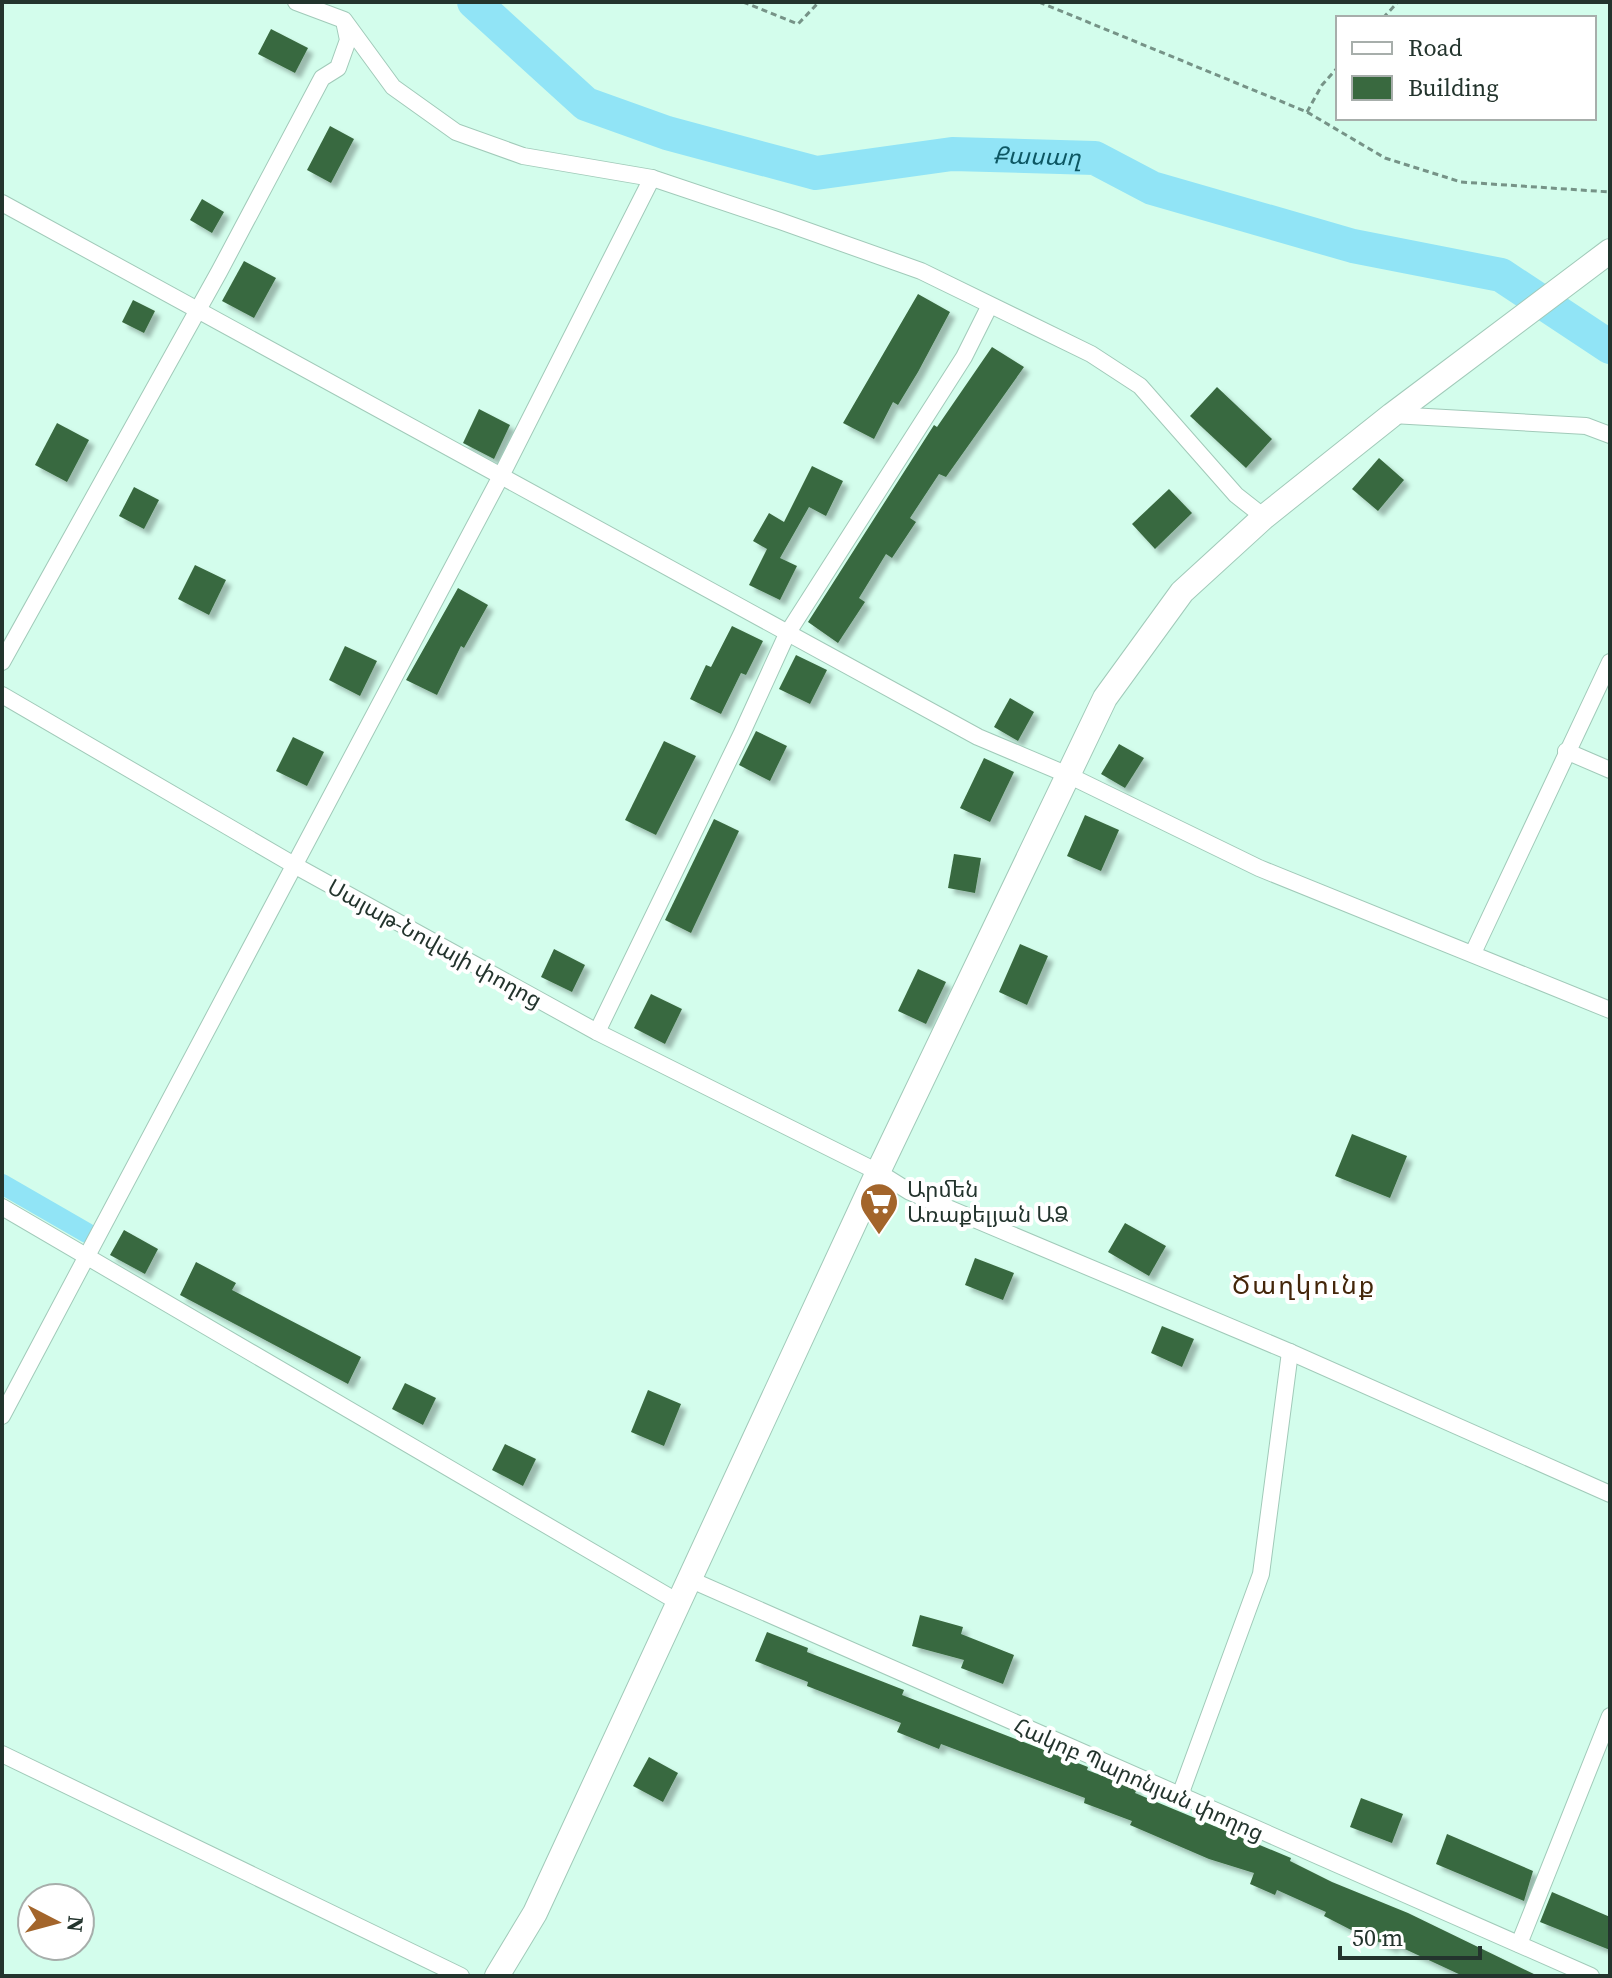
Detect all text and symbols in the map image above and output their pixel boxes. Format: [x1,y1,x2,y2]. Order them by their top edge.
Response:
legend [1336,16,1596,120]
text: Road [1408,31,1463,64]
text: Building [1408,71,1499,104]
water label: Քասաղ [993,138,1082,174]
street label: Սայաթ-Նովայի փողոց [322,872,548,1014]
place label: Արմեն Առաքելյան ԱՁ [907,1174,1069,1229]
supermarket icon: Արմեն Առաքելյան ԱՁ [858,1181,900,1236]
district label: Ծաղկունք [1232,1267,1376,1303]
street label: Հակոբ Պարոնյան փողոց [1009,1710,1269,1848]
north arrow [16,1882,96,1962]
scale bar [1340,1910,1480,1960]
text: N [60,1915,92,1934]
text: 50 m [1352,1921,1403,1954]

